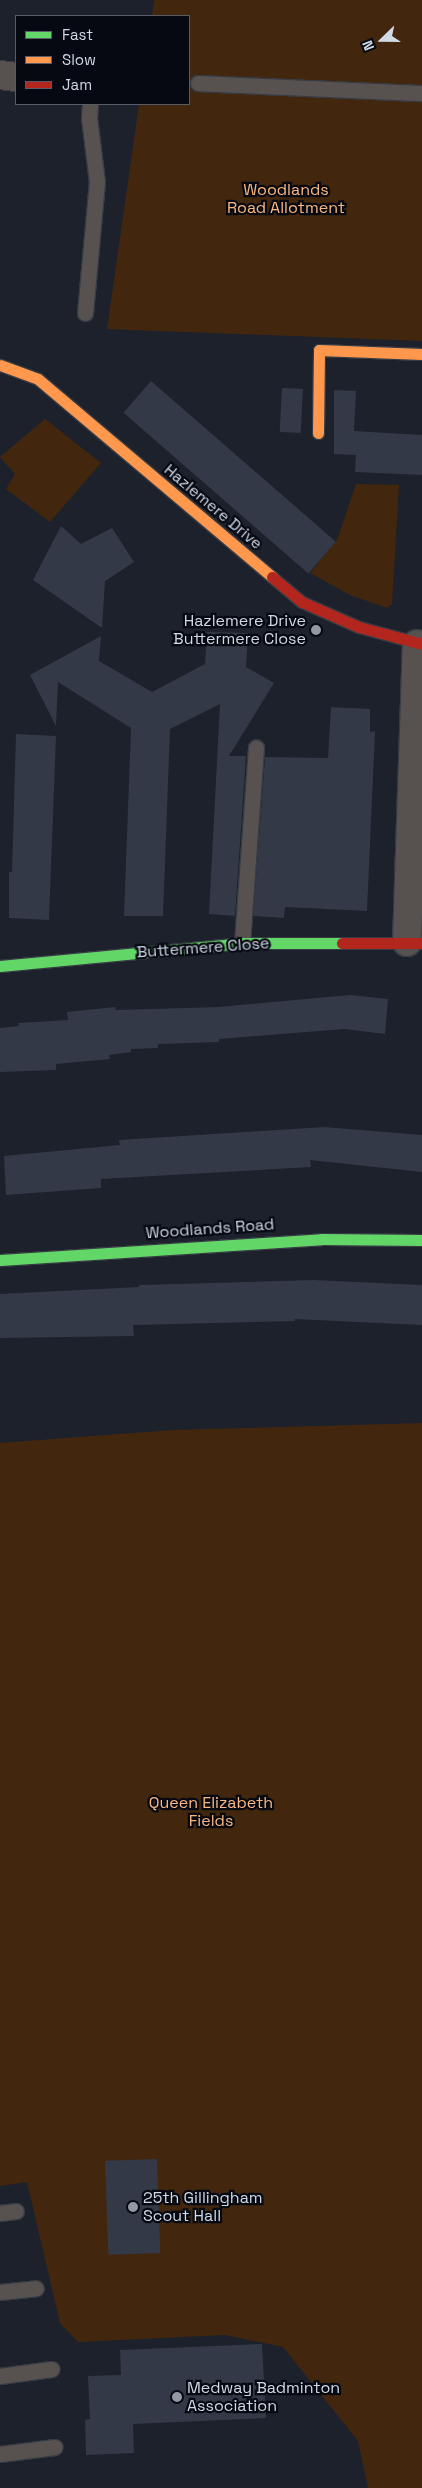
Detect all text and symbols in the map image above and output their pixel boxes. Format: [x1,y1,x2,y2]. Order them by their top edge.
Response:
legend [15,15,190,105]
north arrow [357,15,407,65]
text: Fast [62,25,93,44]
text: N [358,38,378,53]
text: Slow [62,50,96,69]
text: Jam [62,75,92,94]
park label: Woodlands Road Allotment [227,180,345,218]
street label: Hazlemere Drive [160,460,266,554]
place label: Hazlemere Drive Buttermere Close [173,611,306,649]
marker: Hazlemere Drive Buttermere Close [310,624,322,636]
street label: Buttermere Close [136,934,270,962]
street label: Woodlands Road [145,1215,275,1243]
park label: Queen Elizabeth Fields [149,1793,273,1831]
place label: 25th Gillingham Scout Hall [143,2188,263,2226]
marker: 25th Gillingham Scout Hall [127,2201,139,2213]
place label: Medway Badminton Association [187,2378,340,2416]
marker: Medway Badminton Association [171,2391,183,2403]

